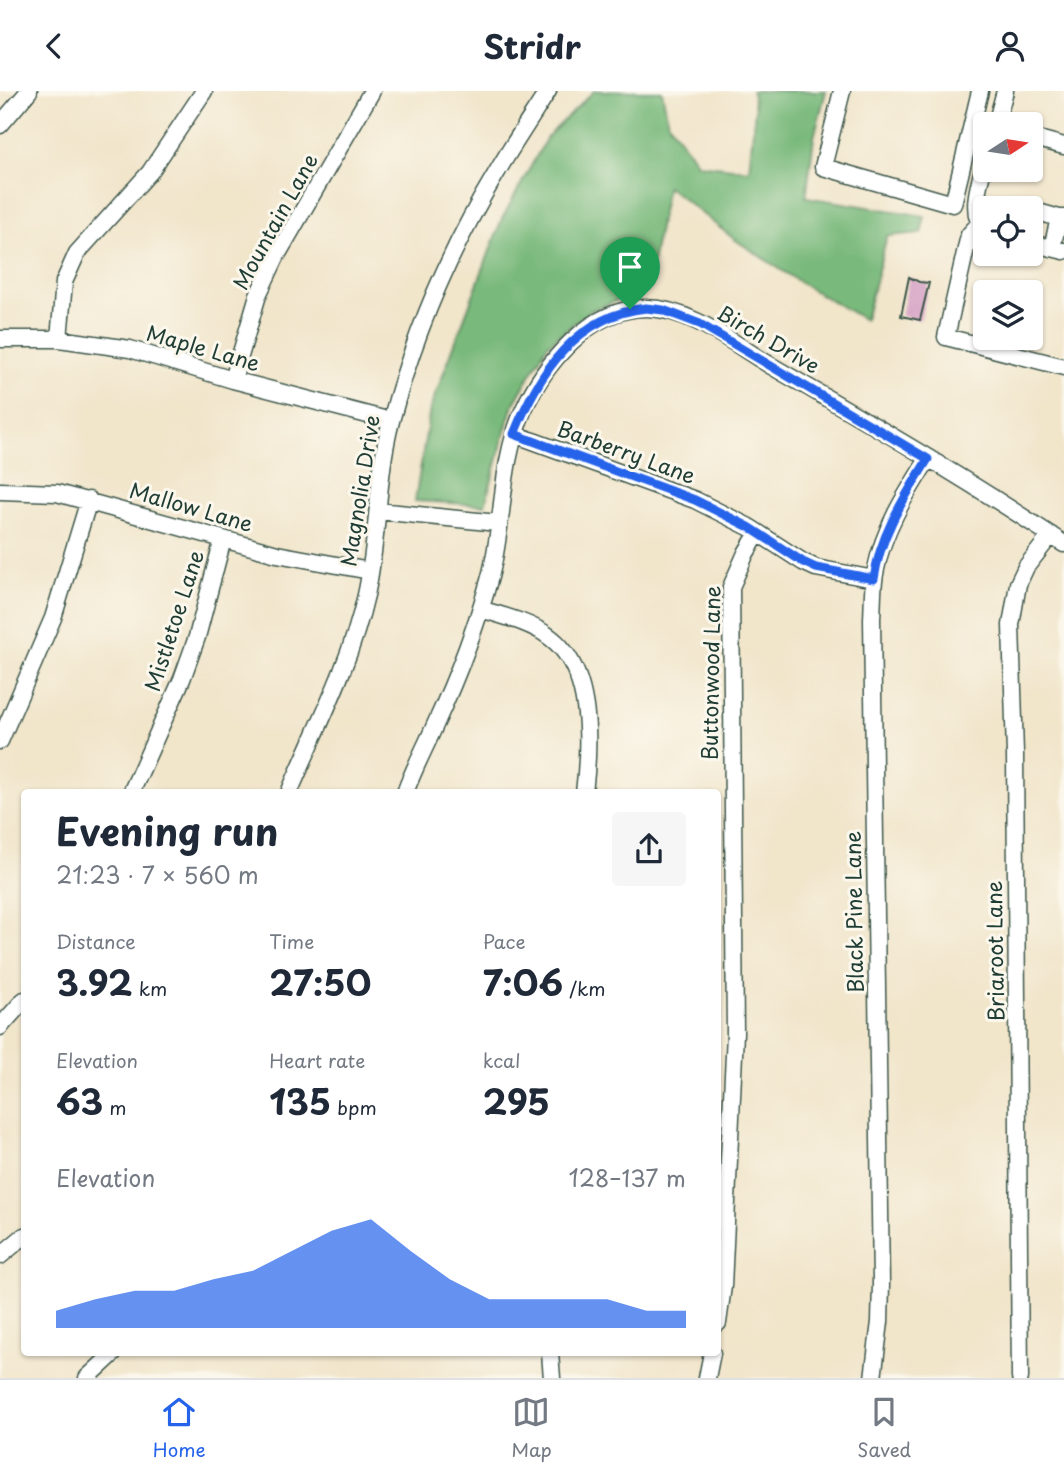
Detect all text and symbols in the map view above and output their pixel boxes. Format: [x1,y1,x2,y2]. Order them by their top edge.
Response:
text: Stridr [483,22,581,70]
icon: back [35,27,73,65]
icon: person [991,27,1029,65]
north arrow [973,112,1043,182]
map controls [973,112,1043,350]
street label: Mountain Lane [224,147,325,295]
button: locate [973,196,1043,266]
pin [600,237,660,309]
icon: arrive [611,248,649,286]
button: layers [973,280,1043,350]
street label: Birch Drive [712,296,826,381]
street label: Maple Lane [143,316,264,379]
street label: Barberry Lane [553,411,700,491]
street label: Magnolia Drive [331,413,387,569]
street label: Mallow Lane [126,473,257,539]
street label: Mistletoe Lane [135,546,211,695]
street label: Buttonwood Lane [692,585,728,761]
text: Evening run [56,802,278,859]
button: share [612,812,686,886]
street label: Black Pine Lane [836,831,870,994]
text: 21:23 · 7 × 560 m [56,857,259,892]
street label: Briaroot Lane [977,880,1011,1022]
text: Distance [56,927,136,955]
text: Time [269,927,314,955]
text: Pace [483,927,526,955]
text: 3.92 [56,955,133,1008]
text: 27:50 [269,955,371,1008]
text: 7:06 [483,955,563,1008]
text: km [133,974,167,1002]
text: /km [563,974,606,1002]
text: Elevation [56,1046,138,1074]
text: Heart rate [269,1046,365,1074]
text: kcal [483,1046,521,1074]
text: 63 [56,1074,103,1127]
text: 135 [269,1074,331,1127]
text: 295 [483,1074,550,1127]
text: m [103,1093,127,1121]
text: bpm [331,1093,377,1121]
text: Elevation [56,1160,155,1195]
text: 128–137 m [568,1160,686,1195]
tab: Home [153,1393,206,1463]
tab: Map [511,1393,552,1463]
tab: Saved [857,1393,911,1463]

